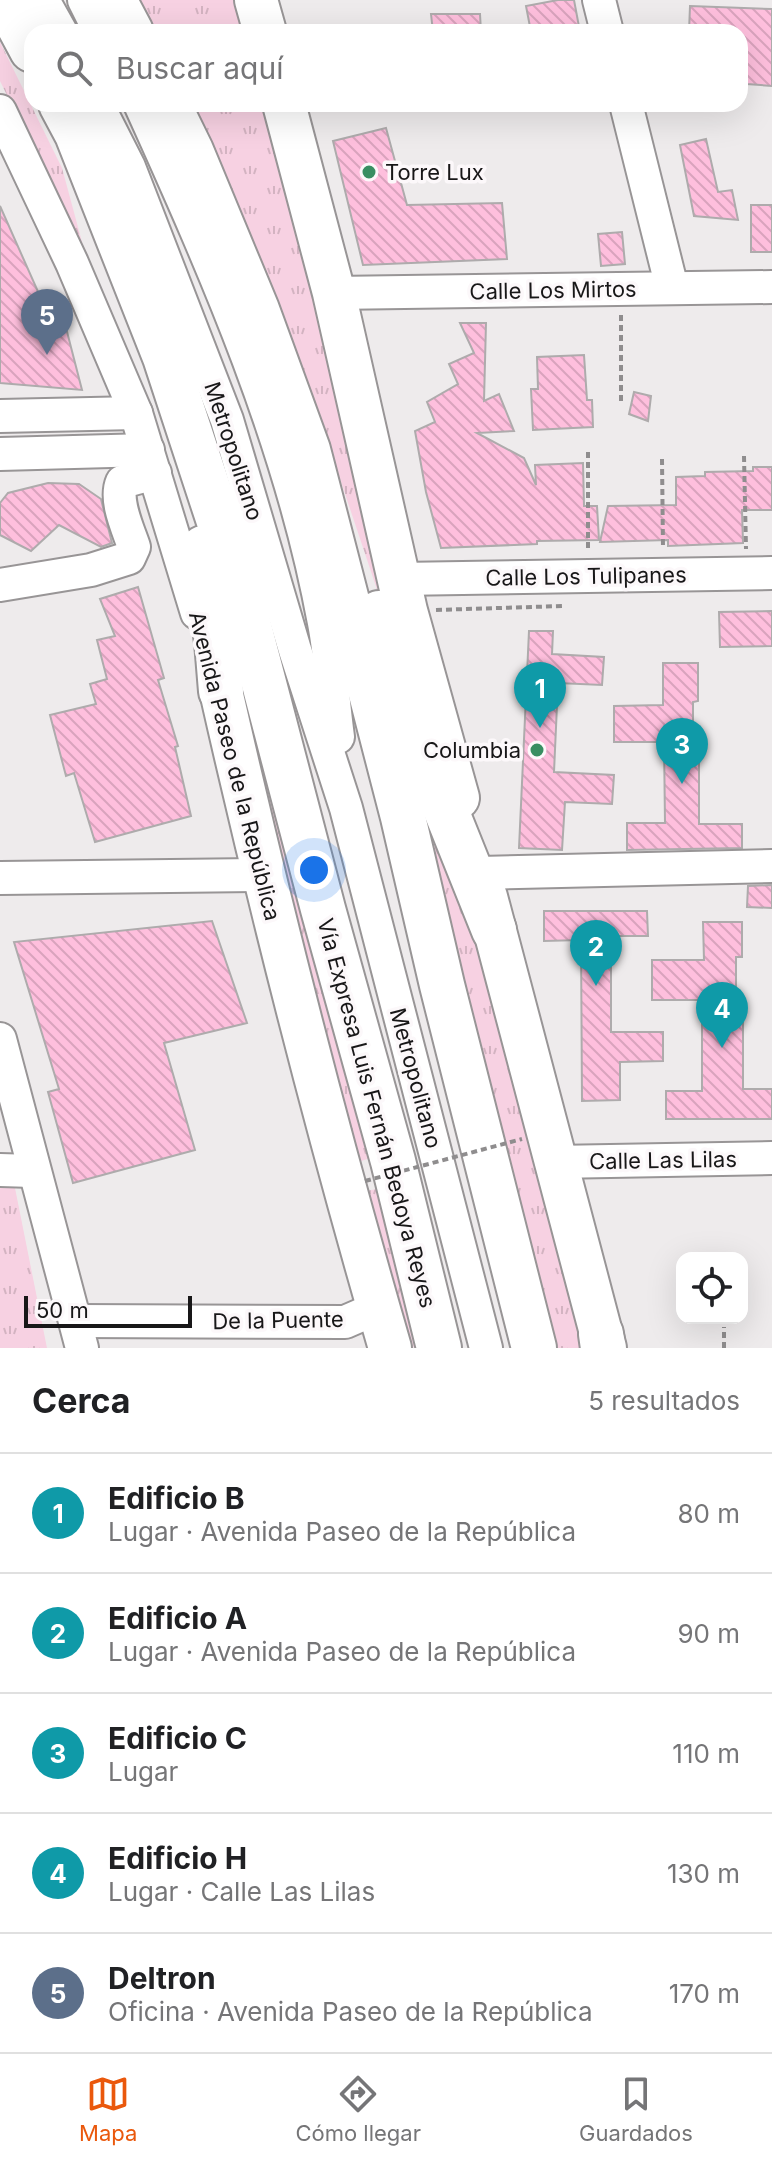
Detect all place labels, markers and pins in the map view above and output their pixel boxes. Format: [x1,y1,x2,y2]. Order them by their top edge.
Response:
place label: Torre Lux [385,159,484,185]
marker: Torre Lux [360,163,378,181]
pin: 5 [21,289,73,355]
pin: 1 [514,662,566,728]
pin: 3 [656,718,708,784]
place label: Columbia [423,737,521,763]
marker: Columbia [528,741,546,759]
pin: 2 [570,920,622,986]
pin: 4 [696,982,748,1048]

